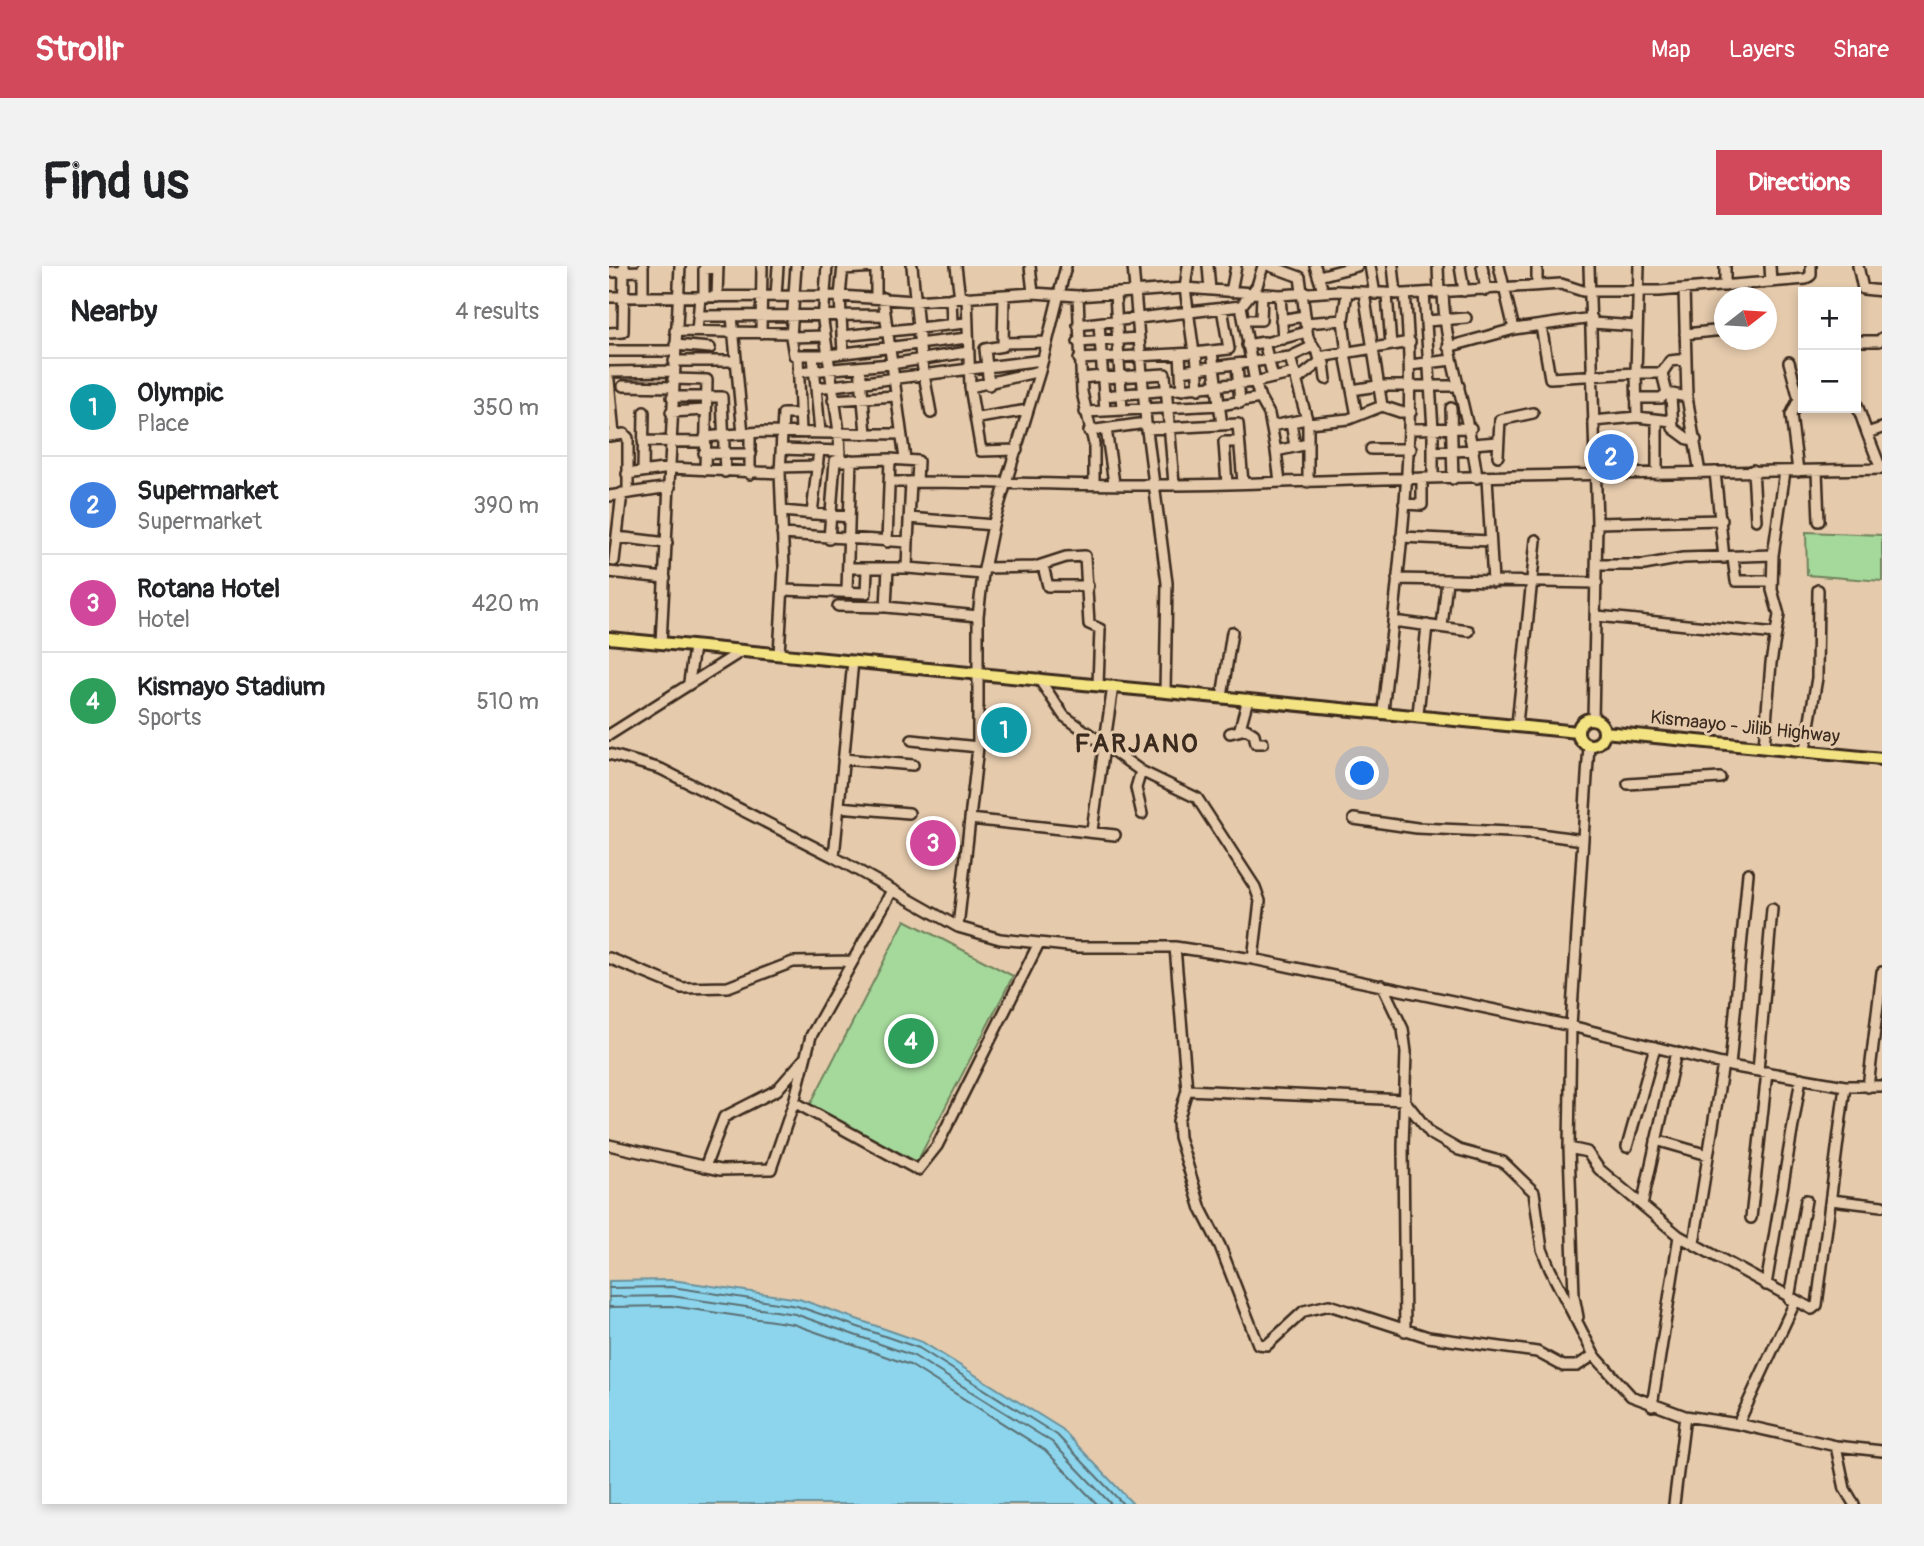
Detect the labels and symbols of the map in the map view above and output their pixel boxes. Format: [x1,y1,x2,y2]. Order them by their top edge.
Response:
north arrow [1714,287,1777,350]
pin: 2 [1588,431,1634,483]
pin: 1 [981,704,1027,756]
street label: Kismaayo - Jilib Highway [1649,705,1841,749]
district label: FARJANO [1075,728,1200,760]
your location [1345,756,1379,790]
pin: 3 [910,817,956,869]
pin: 4 [888,1015,934,1067]

